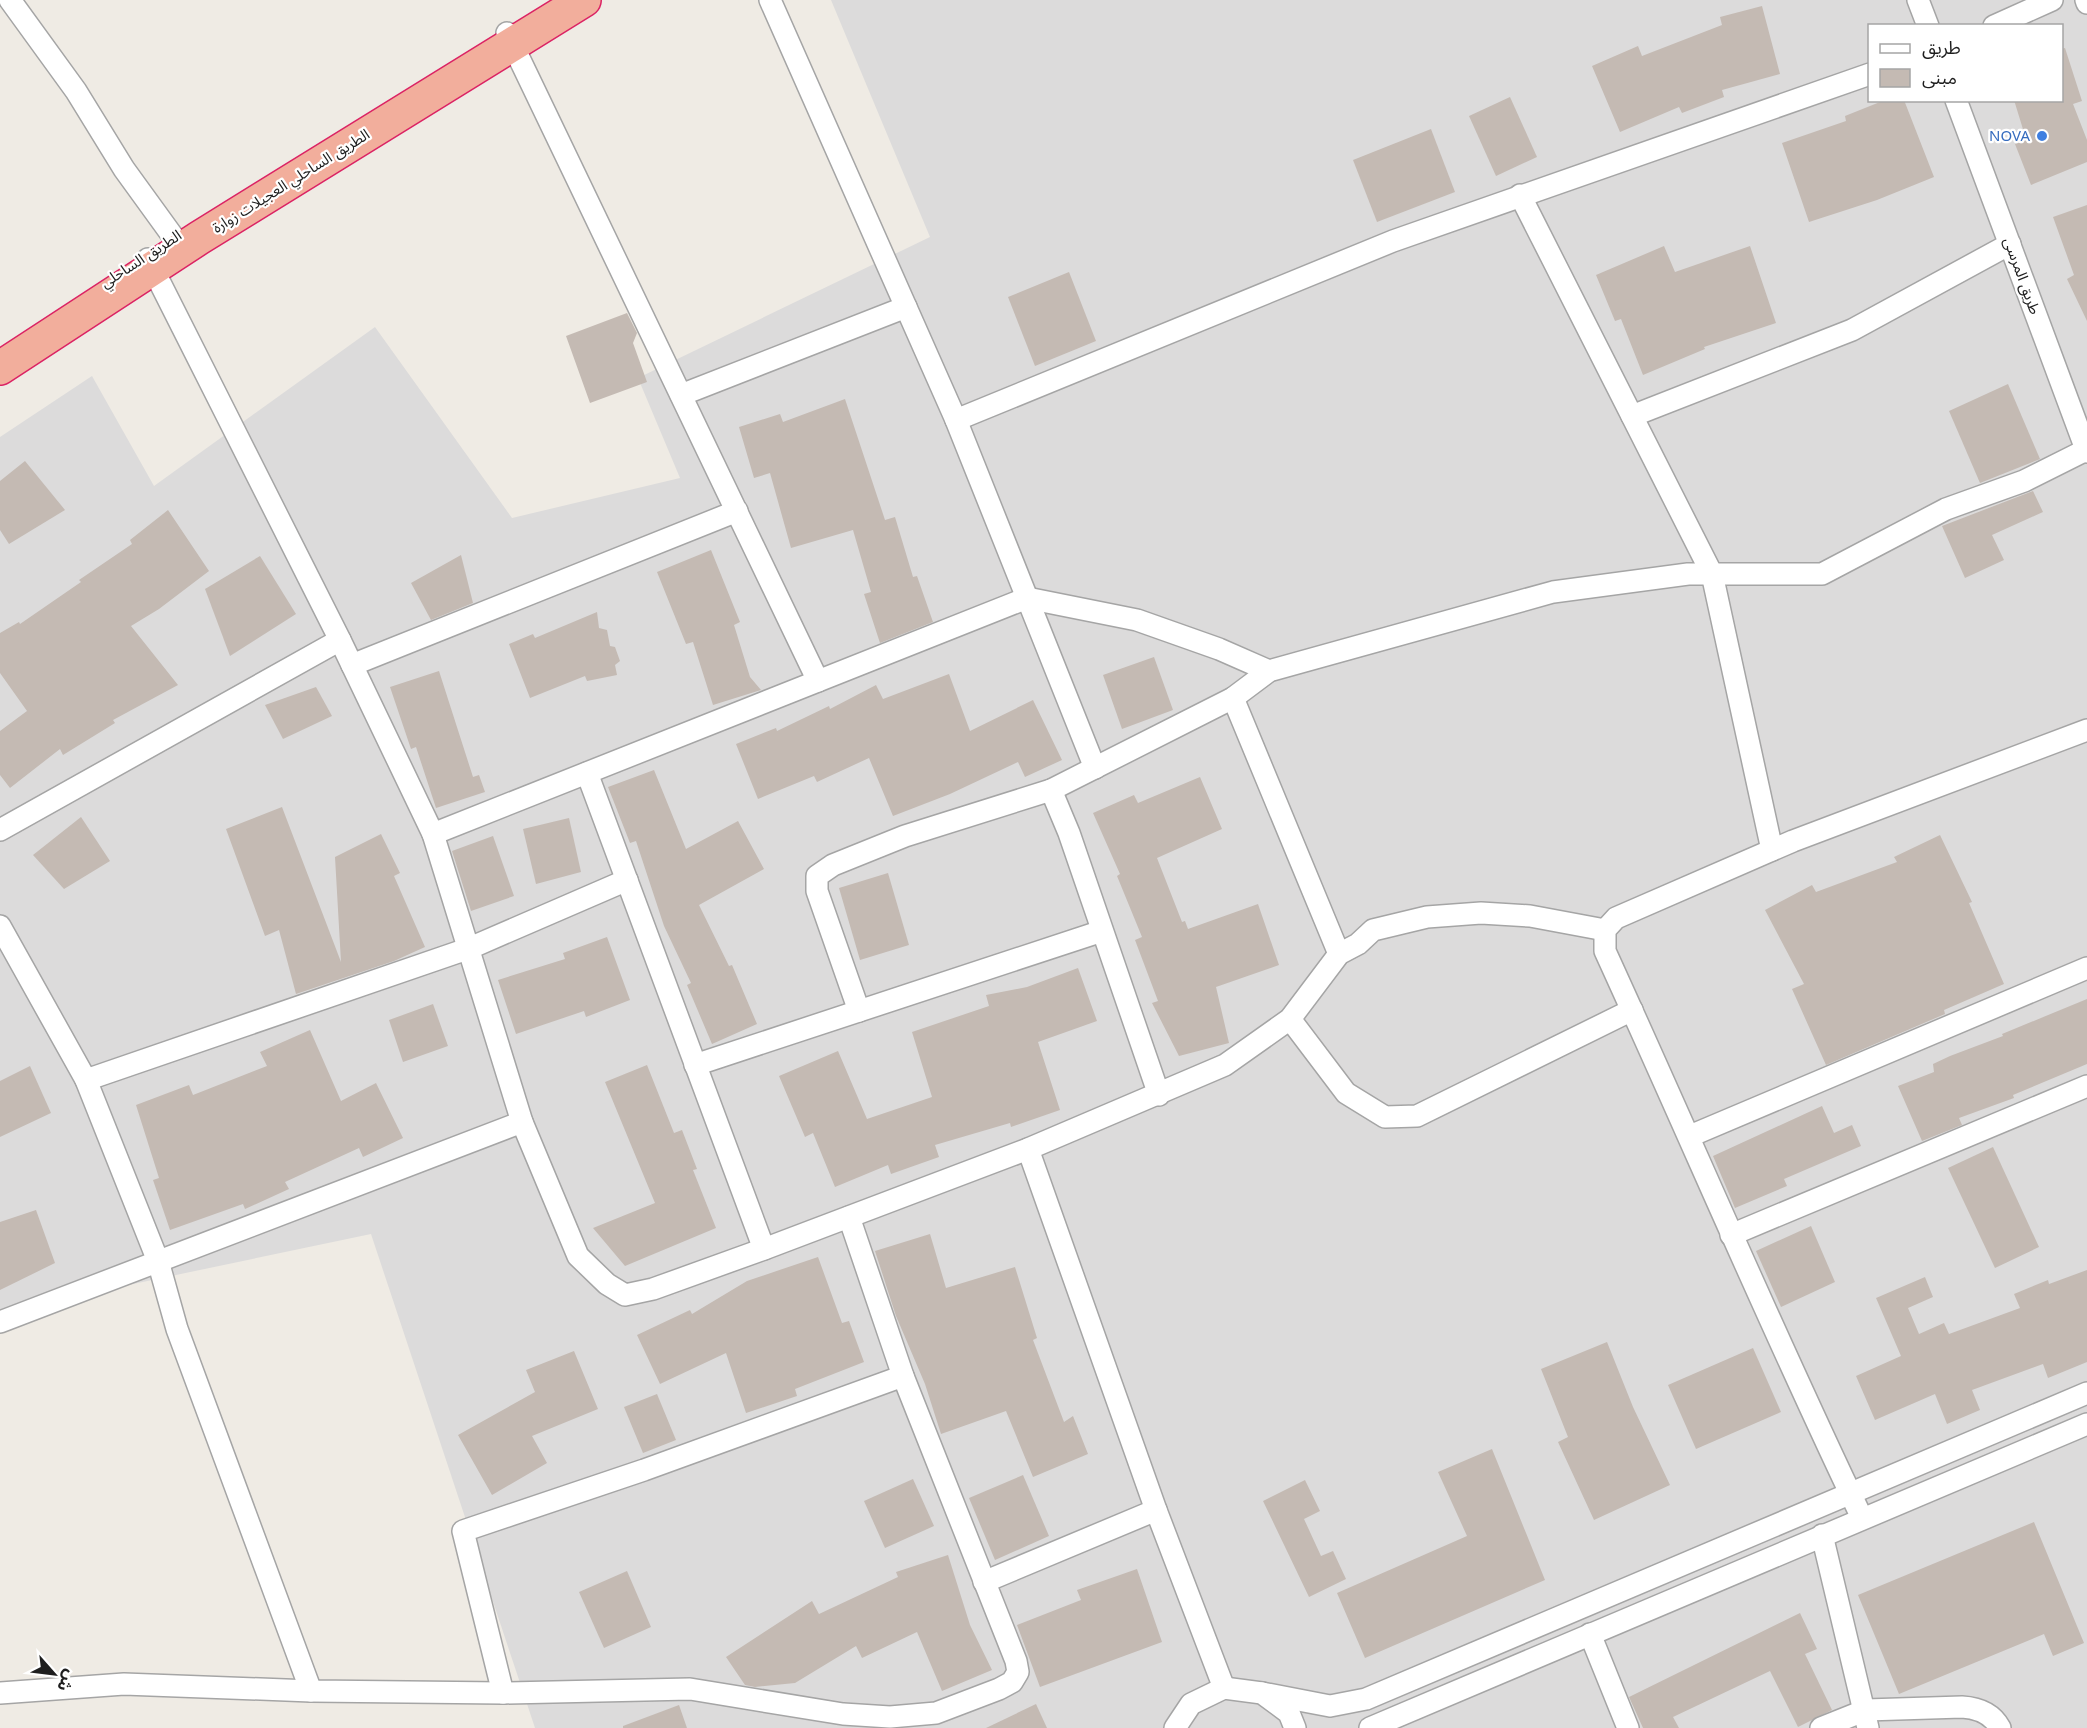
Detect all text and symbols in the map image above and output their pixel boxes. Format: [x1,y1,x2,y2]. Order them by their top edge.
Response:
legend [1868,24,2063,102]
text: طريق [1922,35,1961,59]
text: مبنى [1922,65,1957,89]
street label: الطريق الساحلي العجيلات زوارة [208,123,374,239]
place label: NOVA [1989,125,2030,145]
marker: NOVA [2035,129,2049,143]
street label: الطريق الساحلي [96,224,186,294]
street label: طريق المرسى [1999,234,2046,317]
north arrow [24,1644,84,1704]
text: ش [52,1666,82,1696]

